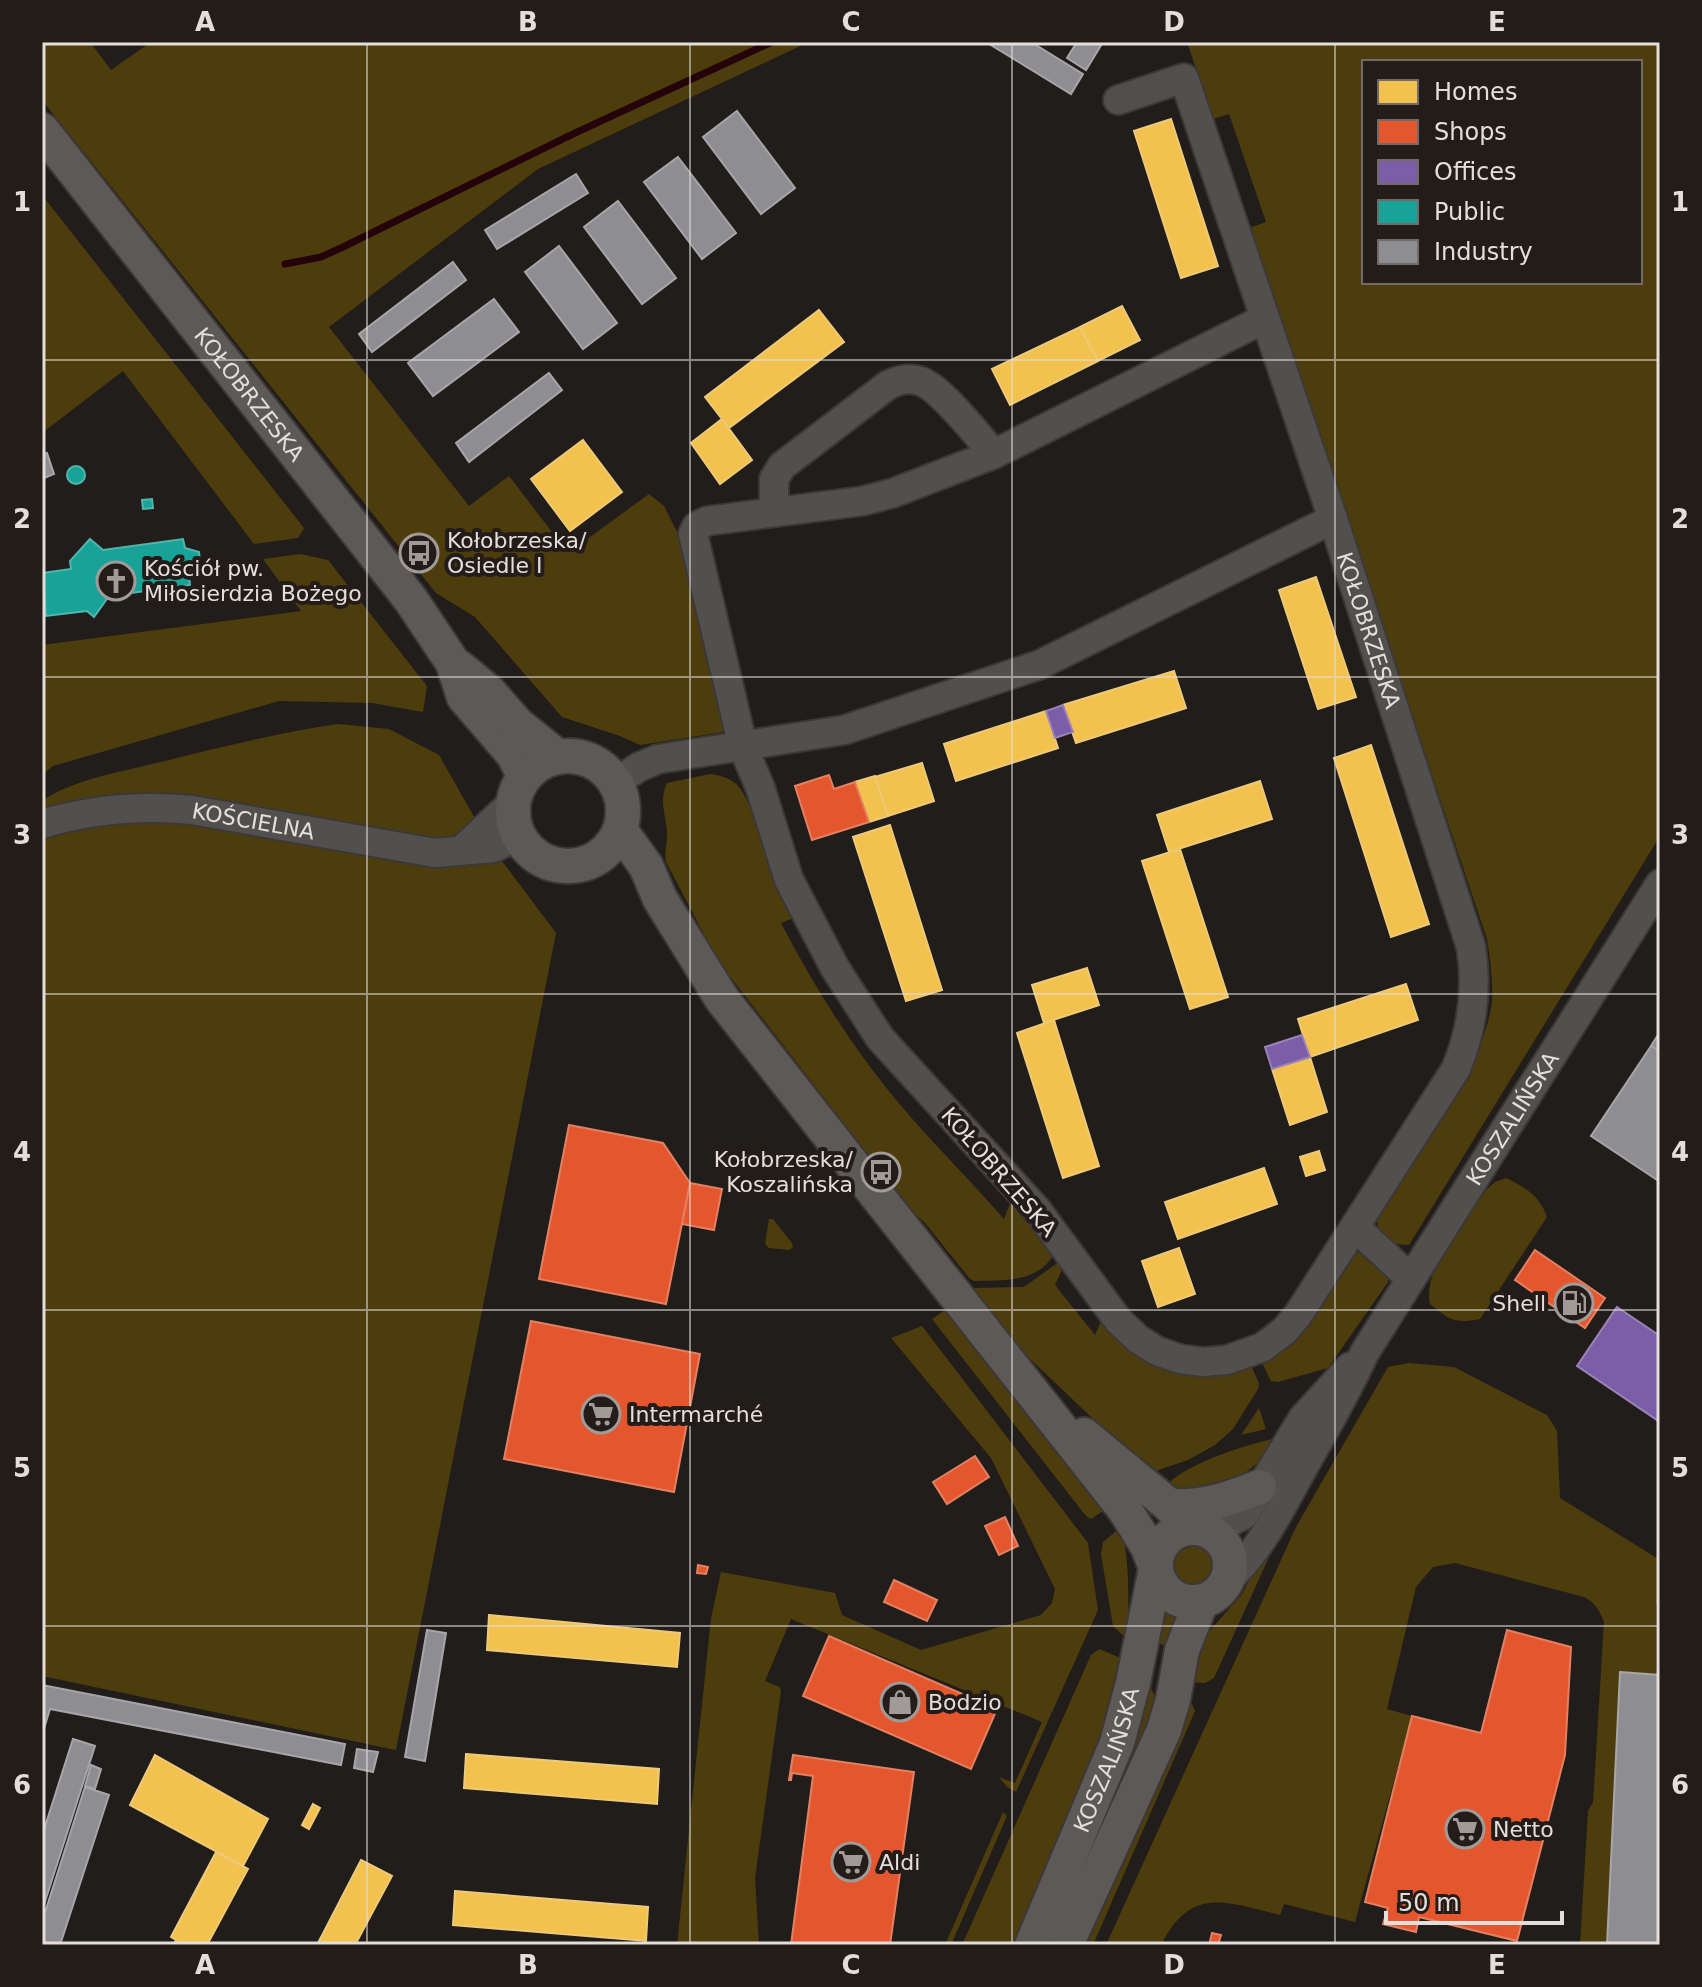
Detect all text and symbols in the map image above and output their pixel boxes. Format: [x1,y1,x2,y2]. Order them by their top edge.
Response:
text: A [195,7,215,37]
text: B [518,7,538,37]
text: C [841,7,861,37]
text: D [1163,7,1185,37]
text: E [1488,7,1506,37]
legend [1362,60,1642,284]
text: Homes [1434,78,1517,106]
text: Shops [1434,118,1507,146]
text: Offices [1434,158,1517,186]
text: 1 [13,187,31,217]
text: 1 [1671,187,1689,217]
text: Public [1434,198,1505,226]
text: Industry [1434,238,1533,266]
street label: KOŁOBRZESKA [189,323,310,466]
text: 2 [13,504,31,534]
text: 2 [1671,504,1689,534]
place label: Kołobrzeska/ Osiedle I [447,528,587,578]
bus stop icon: Kołobrzeska/ Osiedle I [398,532,440,574]
street label: KOŁOBRZESKA [1332,549,1406,712]
place label: Kościół pw. Miłosierdzia Bożego [144,556,362,606]
church icon: Kościół pw. Miłosierdzia Bożego [95,560,137,602]
street label: KOŚCIELNA [190,798,317,844]
text: 3 [13,820,31,850]
text: 3 [1671,820,1689,850]
street label: KOSZALIŃSKA [1461,1047,1564,1190]
street label: KOŁOBRZESKA [936,1102,1062,1242]
text: 4 [13,1137,31,1167]
text: 4 [1671,1137,1689,1167]
place label: Kołobrzeska/ Koszalińska [714,1147,854,1197]
bus stop icon: Kołobrzeska/ Koszalińska [860,1151,902,1193]
fuel station icon: Shell [1553,1282,1595,1324]
place label: Shell [1492,1291,1546,1316]
supermarket icon: Intermarché [580,1393,622,1435]
place label: Intermarché [629,1402,763,1427]
text: 5 [13,1453,31,1483]
text: 5 [1671,1453,1689,1483]
shop icon: Bodzio [879,1681,921,1723]
street label: KOSZALIŃSKA [1068,1684,1144,1836]
place label: Bodzio [928,1690,1002,1715]
text: 6 [13,1770,31,1800]
text: 6 [1671,1770,1689,1800]
supermarket icon: Netto [1444,1808,1486,1850]
place label: Netto [1493,1817,1554,1842]
supermarket icon: Aldi [830,1841,872,1883]
place label: Aldi [879,1850,920,1875]
scale bar [1386,1875,1562,1925]
text: 50 m [1398,1889,1460,1917]
text: A [195,1950,215,1980]
text: B [518,1950,538,1980]
text: C [841,1950,861,1980]
text: D [1163,1950,1185,1980]
text: E [1488,1950,1506,1980]

